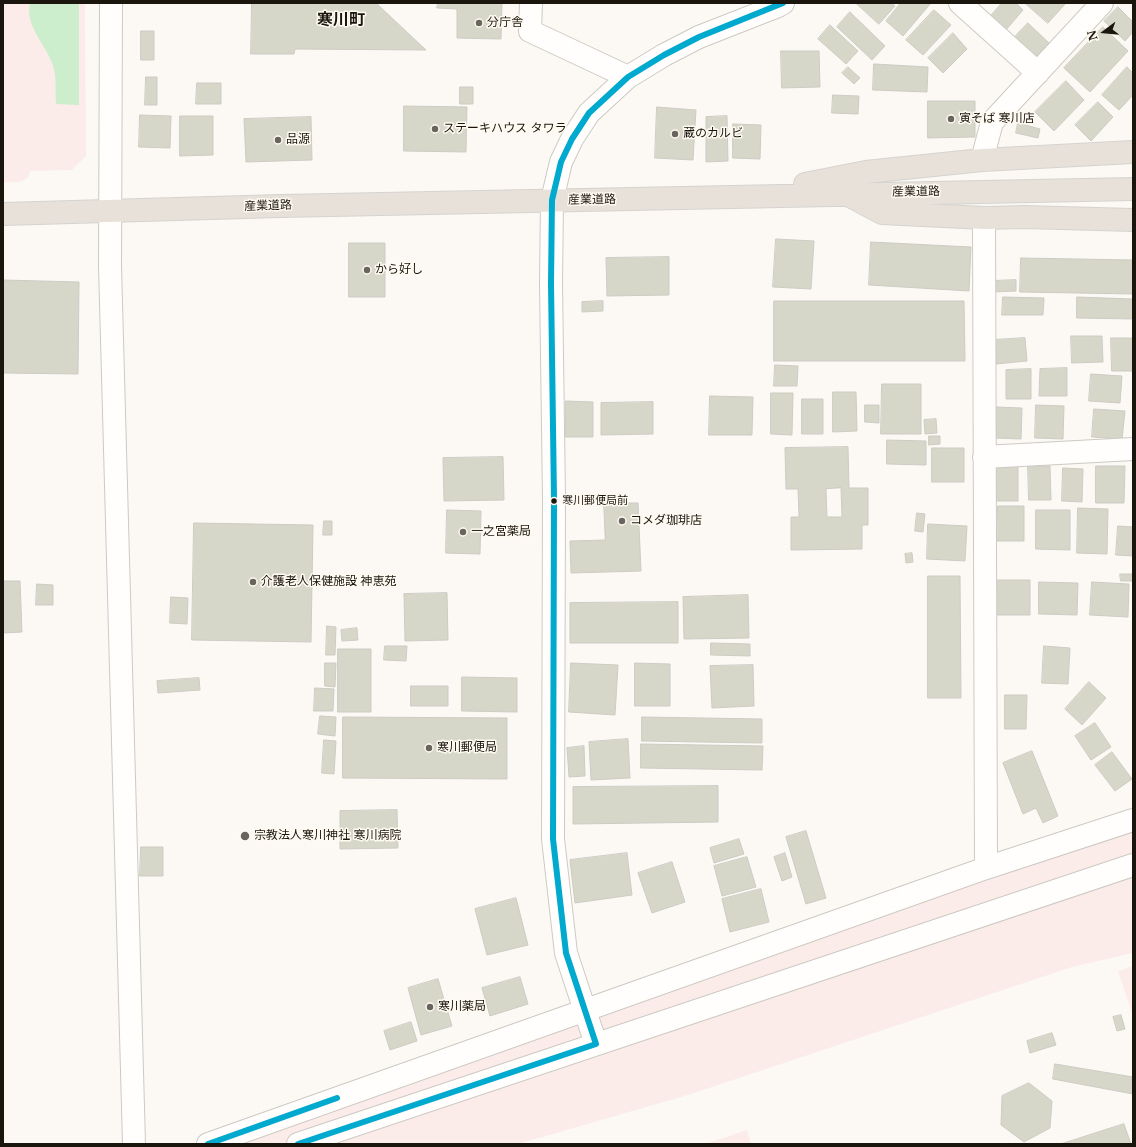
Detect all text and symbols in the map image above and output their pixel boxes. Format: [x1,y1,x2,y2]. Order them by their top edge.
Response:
district label: 寒川町 [317,10,365,30]
north arrow [1084,12,1124,52]
place label: 分庁舎 [487,16,523,30]
marker: 分庁舎 [474,18,484,28]
text: N [1084,28,1101,42]
place label: 寅そば 寒川店 [959,112,1034,126]
marker: 寅そば 寒川店 [946,114,956,124]
place label: ステーキハウス タワラ [443,122,566,136]
marker: ステーキハウス タワラ [430,124,440,134]
place label: 蔵のカルビ [683,127,743,141]
marker: 蔵のカルビ [670,129,680,139]
place label: 品源 [286,133,310,147]
marker: 品源 [273,135,283,145]
street label: 産業道路 [892,184,940,200]
street label: 産業道路 [568,192,616,208]
street label: 産業道路 [244,198,292,214]
place label: から好し [375,263,423,277]
marker: から好し [362,265,372,275]
place label: 寒川郵便局前 [562,494,628,508]
marker: 寒川郵便局前 [549,496,559,506]
place label: コメダ珈琲店 [630,514,702,528]
marker: コメダ珈琲店 [617,516,627,526]
place label: 一之宮薬局 [471,525,531,539]
marker: 一之宮薬局 [458,527,468,537]
place label: 介護老人保健施設 神恵苑 [261,575,396,589]
marker: 介護老人保健施設 神恵苑 [248,577,258,587]
place label: 寒川郵便局 [437,741,497,755]
marker: 寒川郵便局 [424,743,434,753]
place label: 宗教法人寒川神社 寒川病院 [254,829,401,843]
marker: 宗教法人寒川神社 寒川病院 [239,830,251,842]
place label: 寒川薬局 [438,1000,486,1014]
marker: 寒川薬局 [425,1002,435,1012]

